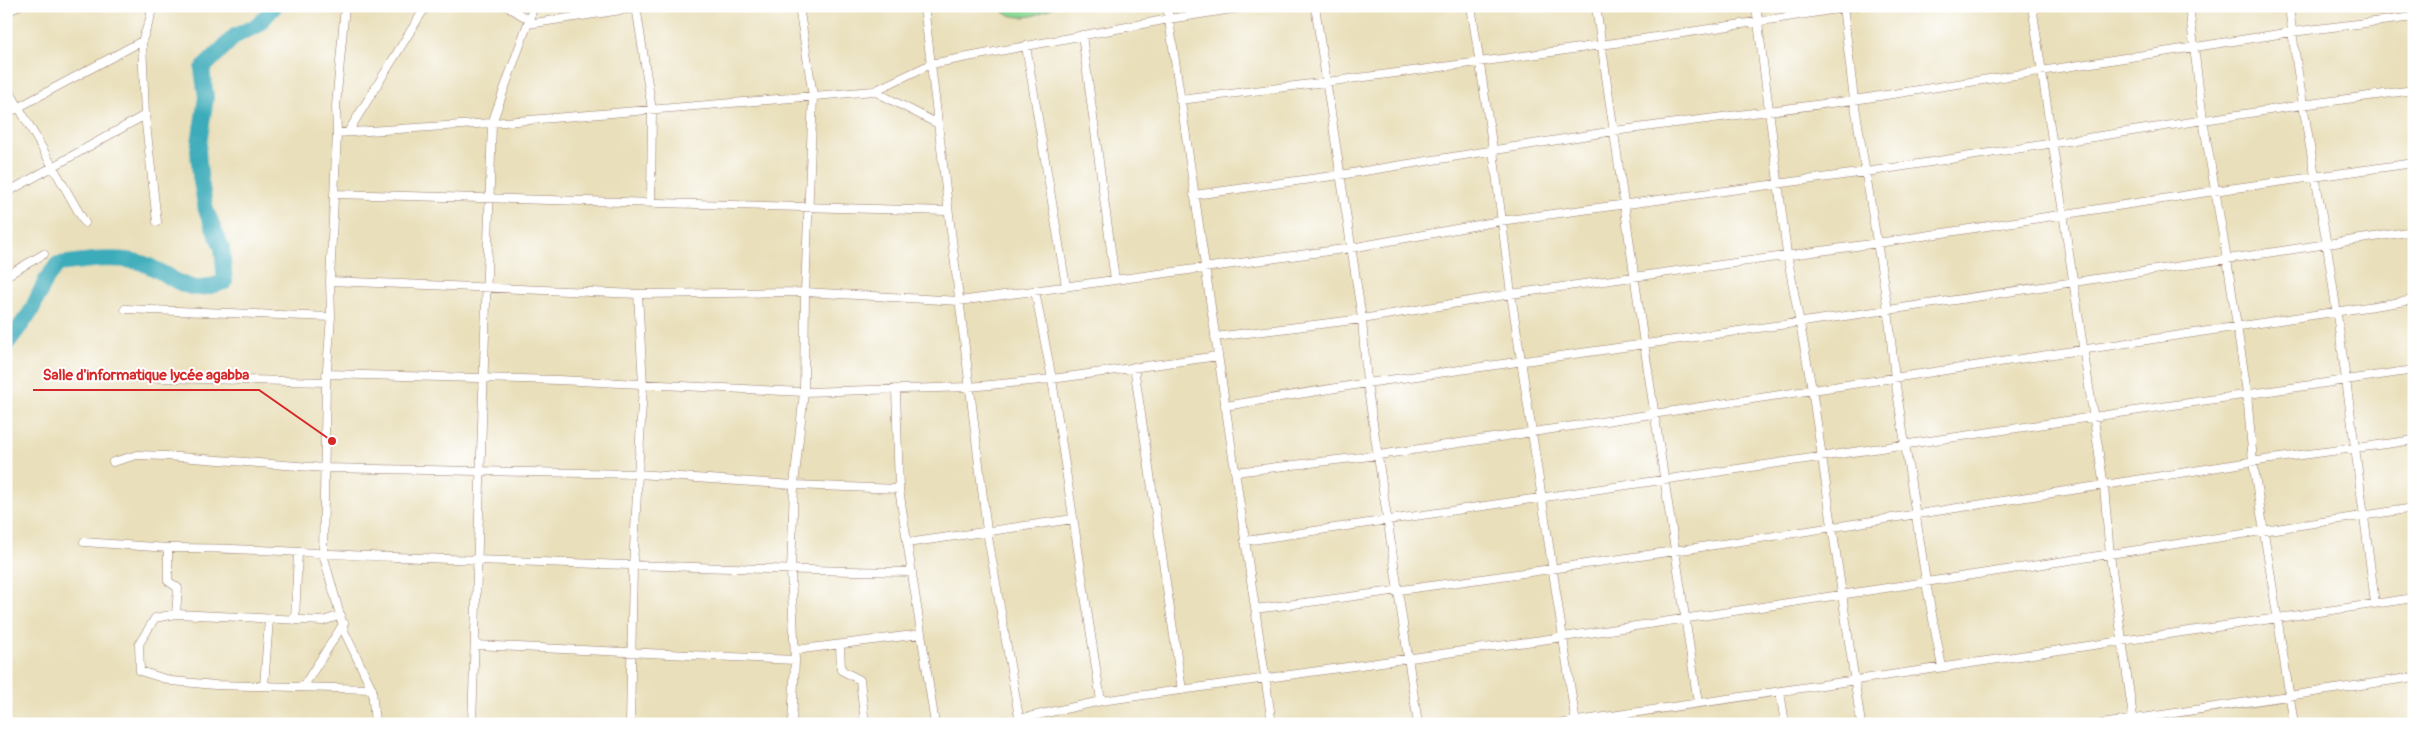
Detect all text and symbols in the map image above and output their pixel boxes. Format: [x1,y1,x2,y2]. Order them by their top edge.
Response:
callout: Salle d'informatique lycée agabba [33,360,259,390]
text: Salle d'informatique lycée agabba [43,366,249,385]

